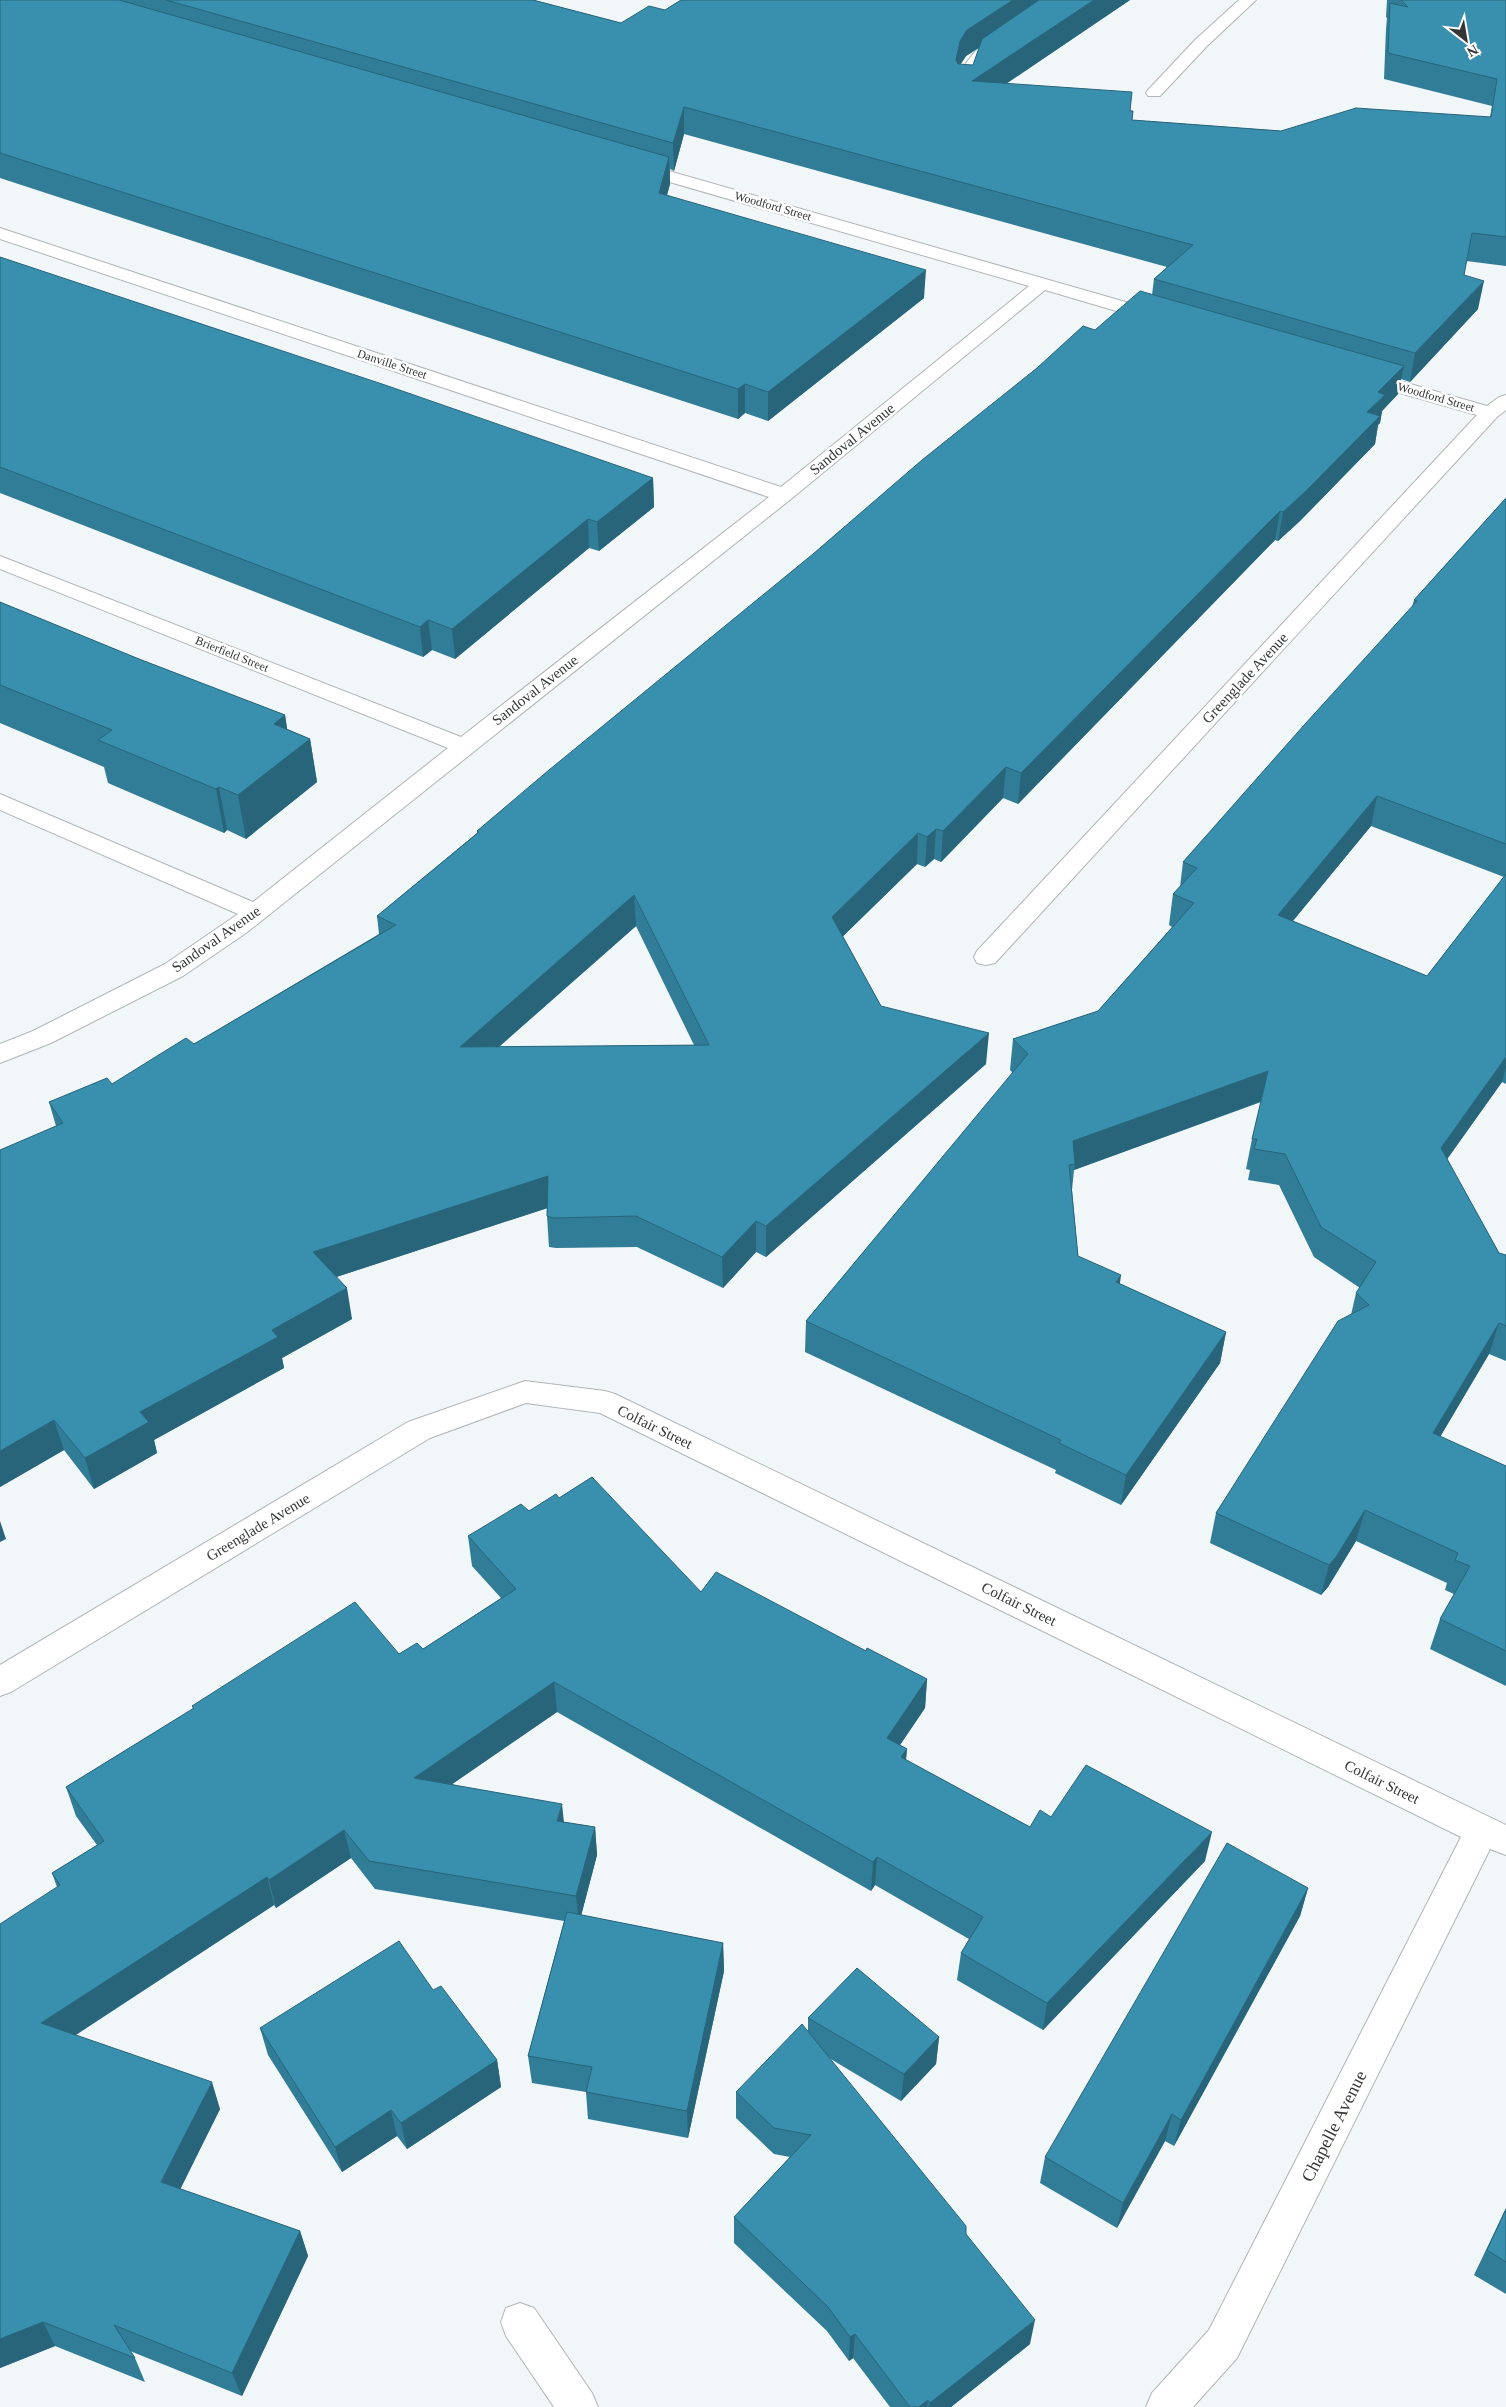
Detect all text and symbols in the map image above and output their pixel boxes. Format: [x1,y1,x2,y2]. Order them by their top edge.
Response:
north arrow [1441,15,1491,65]
text: N [1464,42,1481,60]
street label: Woodford Street [733,188,814,224]
street label: Danville Street [355,346,429,382]
street label: Woodford Street [1396,379,1477,415]
street label: Sandoval Avenue [806,400,898,478]
street label: Greenglade Avenue [1199,629,1291,726]
street label: Brierfield Street [193,633,271,675]
street label: Sandoval Avenue [489,651,581,728]
street label: Sandoval Avenue [169,902,264,975]
street label: Colfair Street [615,1402,696,1452]
street label: Greenglade Avenue [203,1490,313,1564]
street label: Colfair Street [979,1579,1060,1629]
street label: Colfair Street [1342,1757,1423,1807]
street label: Chapelle Avenue [1297,2067,1371,2185]

